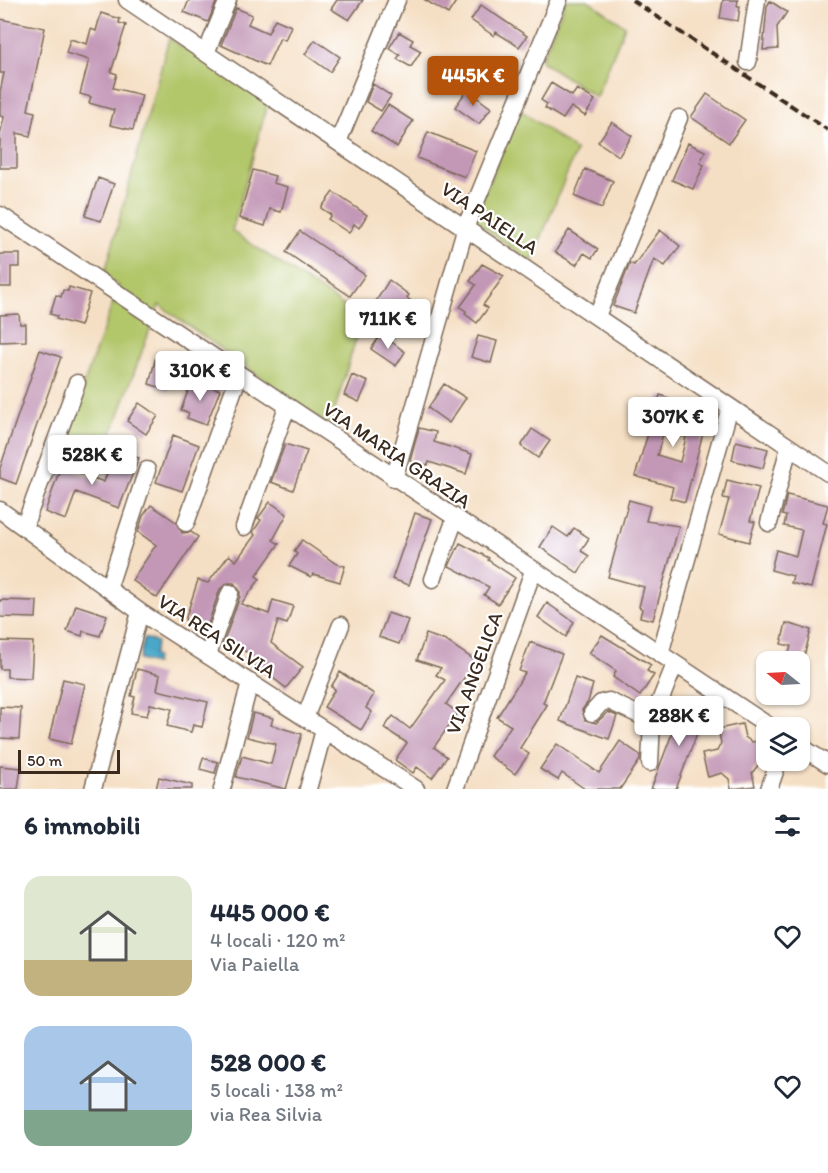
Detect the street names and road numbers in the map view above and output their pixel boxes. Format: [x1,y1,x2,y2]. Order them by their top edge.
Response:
street label: VIA PAIELLA [437,177,543,259]
street label: VIA MARIA GRAZIA [318,397,476,513]
street label: VIA REA SILVIA [153,589,281,683]
street label: VIA ANGELICA [441,608,507,738]

